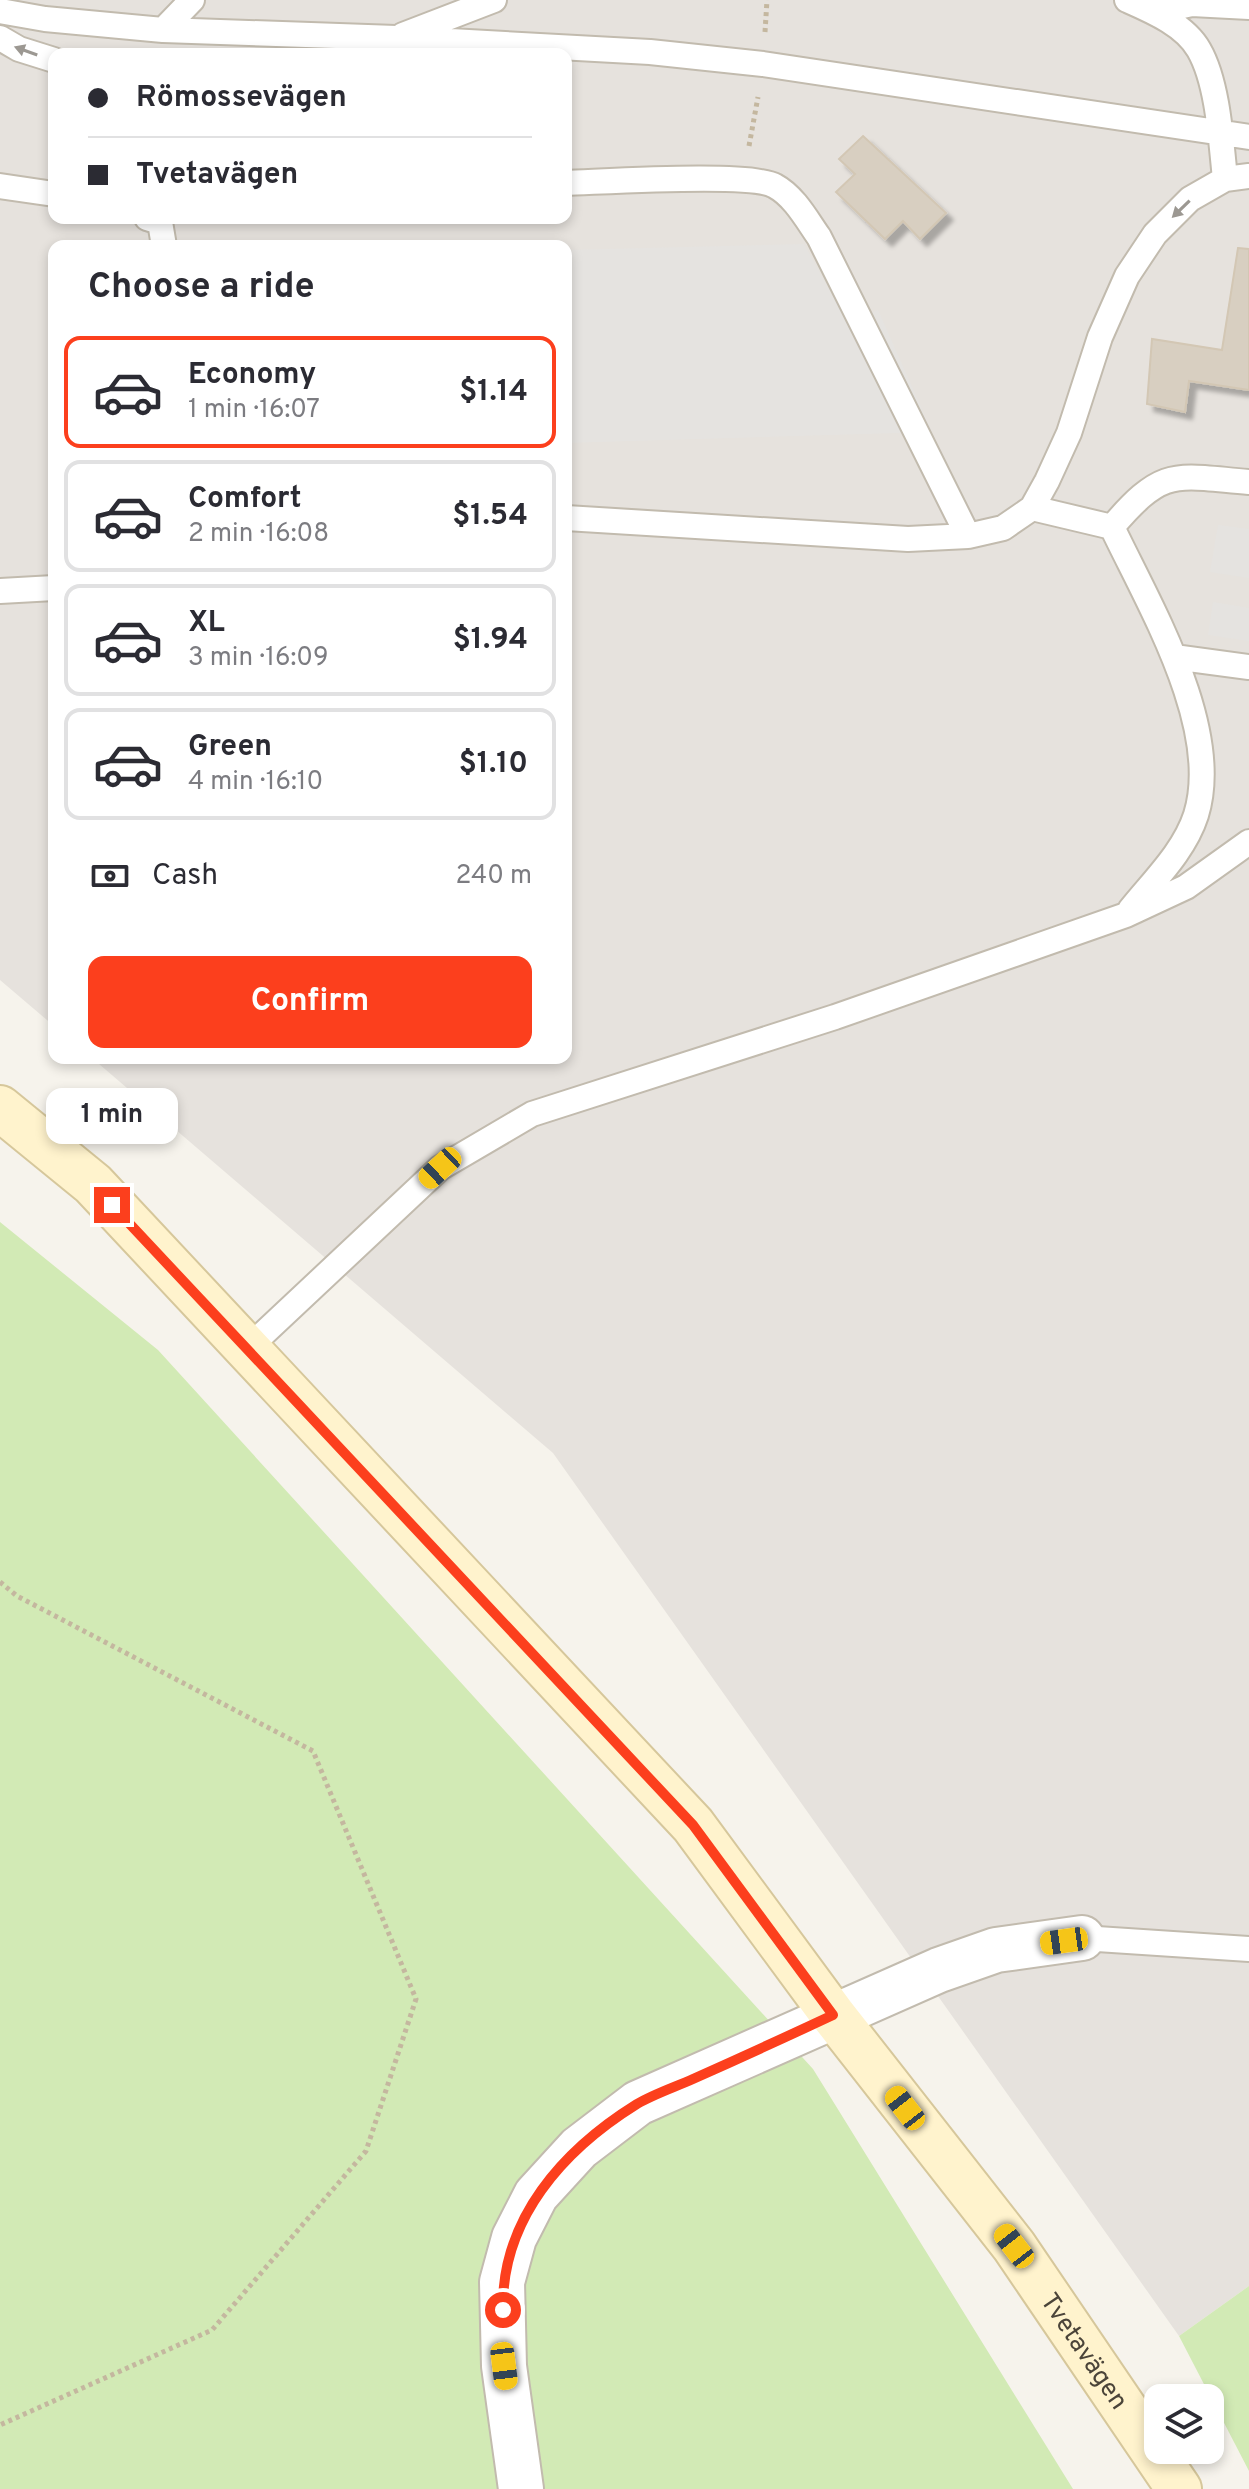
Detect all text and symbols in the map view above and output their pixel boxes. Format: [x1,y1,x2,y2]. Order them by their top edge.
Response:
one-way arrow [14,44,38,56]
text: Römossevägen [136,80,347,117]
text: Tvetavägen [136,157,298,194]
one-way arrow [1172,199,1191,218]
text: Choose a ride [88,265,314,311]
icon: car [92,356,164,428]
text: Economy [188,357,316,394]
text: $1.14 [459,374,528,411]
text: 1 min · 16:07 [188,394,320,427]
icon: car [92,480,164,552]
text: Comfort [188,481,301,518]
text: $1.54 [452,498,528,535]
text: 2 min · 16:08 [188,518,329,551]
icon: car [92,604,164,676]
text: XL [188,605,225,642]
text: $1.94 [453,622,528,659]
text: 3 min · 16:09 [188,642,329,675]
icon: car [92,728,164,800]
text: Green [188,729,272,766]
text: $1.10 [459,746,528,783]
text: 4 min · 16:10 [188,766,323,799]
icon: cash [88,854,132,898]
text: Cash [152,858,218,895]
text: 240 m [455,860,532,893]
button: Confirm [88,956,532,1048]
callout: 1 min [46,1089,178,1145]
text: 1 min [81,1099,143,1132]
car [414,1143,466,1193]
route end [94,1187,130,1223]
car [1039,1926,1089,1956]
car [881,2082,929,2134]
car [990,2220,1038,2272]
street label: Tvetavägen [1032,2287,1134,2417]
route start [485,2292,521,2328]
car [489,2341,519,2391]
map controls [1144,2384,1224,2464]
button: layers [1144,2384,1224,2464]

